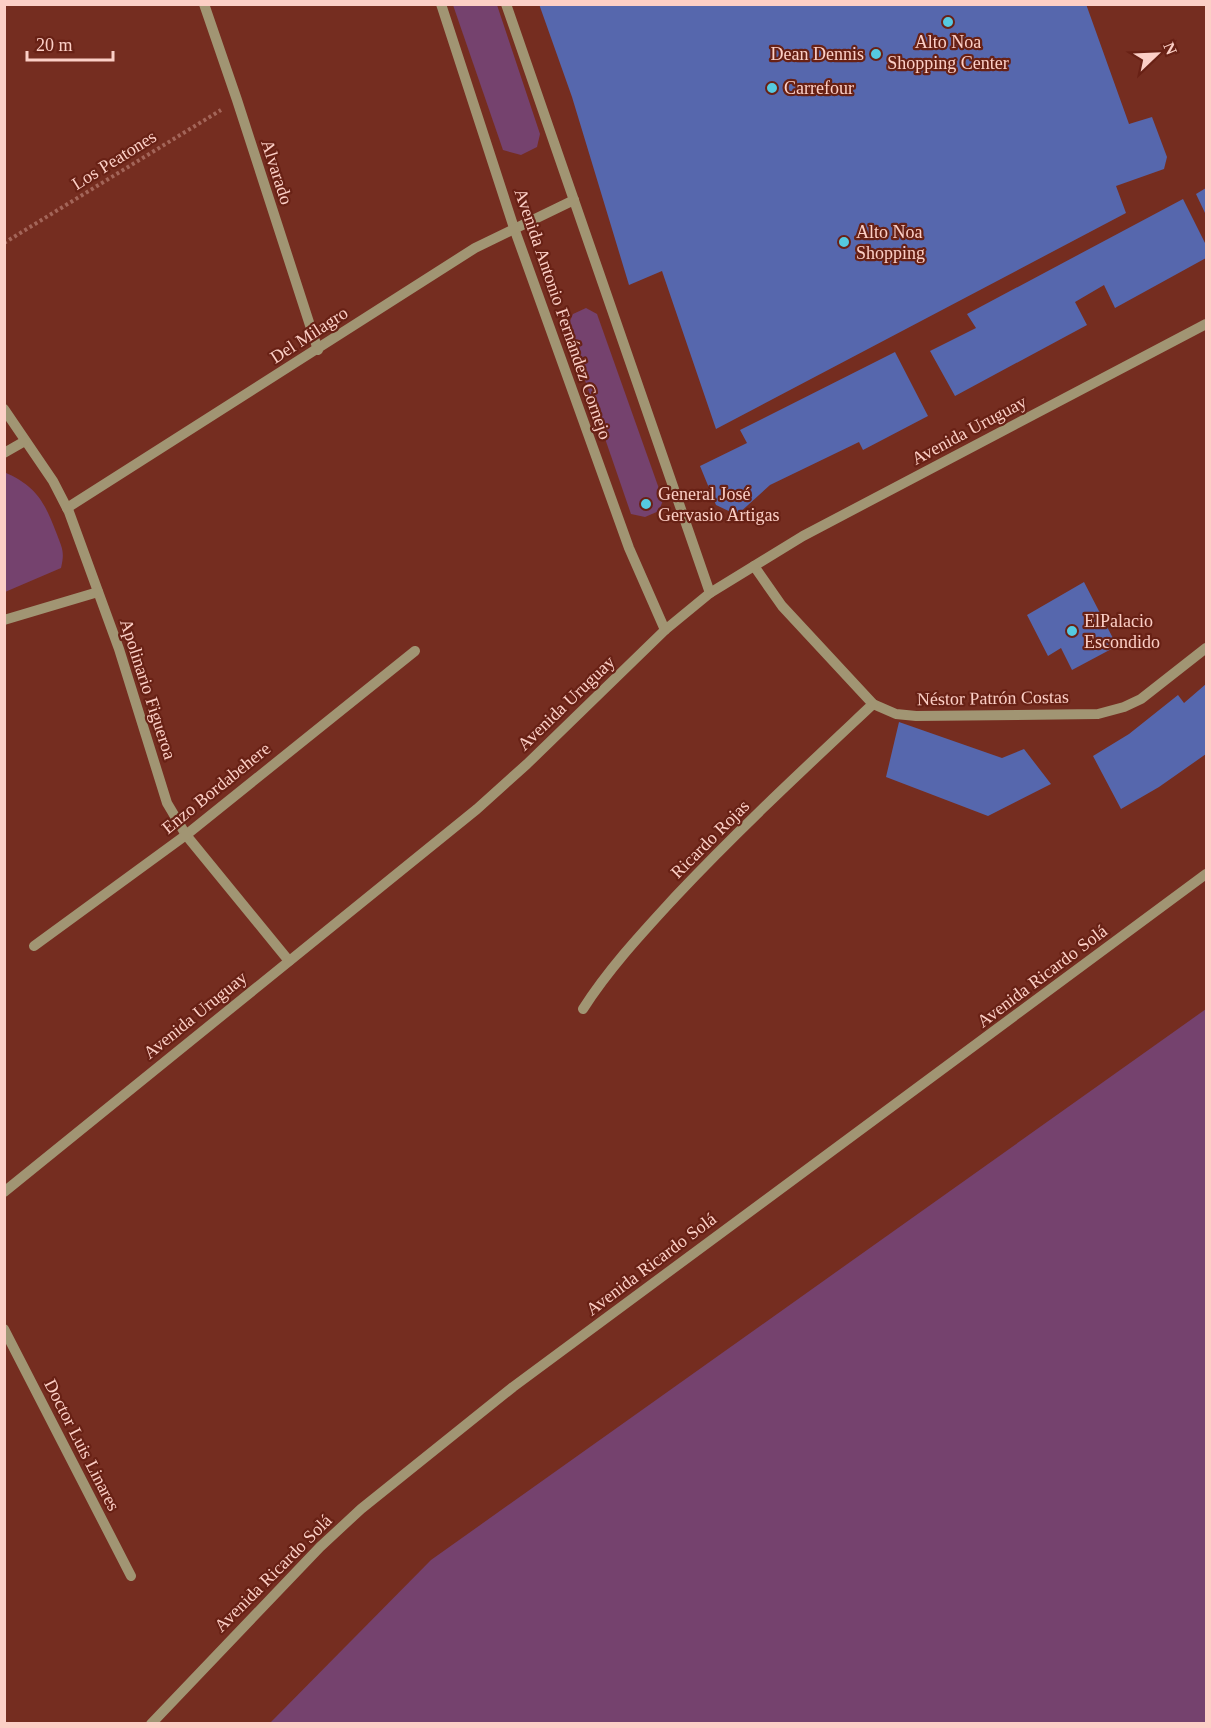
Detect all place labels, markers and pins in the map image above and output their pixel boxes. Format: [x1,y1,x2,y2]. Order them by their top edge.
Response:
marker: Alto Noa Shopping Center [941,15,955,29]
place label: Alto Noa Shopping Center [887,32,1009,73]
place label: Dean Dennis [771,44,864,64]
marker: Dean Dennis [869,47,883,61]
place label: Carrefour [784,78,854,98]
marker: Carrefour [765,81,779,95]
place label: Alto Noa Shopping [856,222,925,263]
marker: Alto Noa Shopping [837,235,851,249]
place label: General José Gervasio Artigas [658,484,779,525]
marker: General José Gervasio Artigas [639,497,653,511]
place label: ElPalacio Escondido [1084,611,1160,652]
marker: ElPalacio Escondido [1065,624,1079,638]

